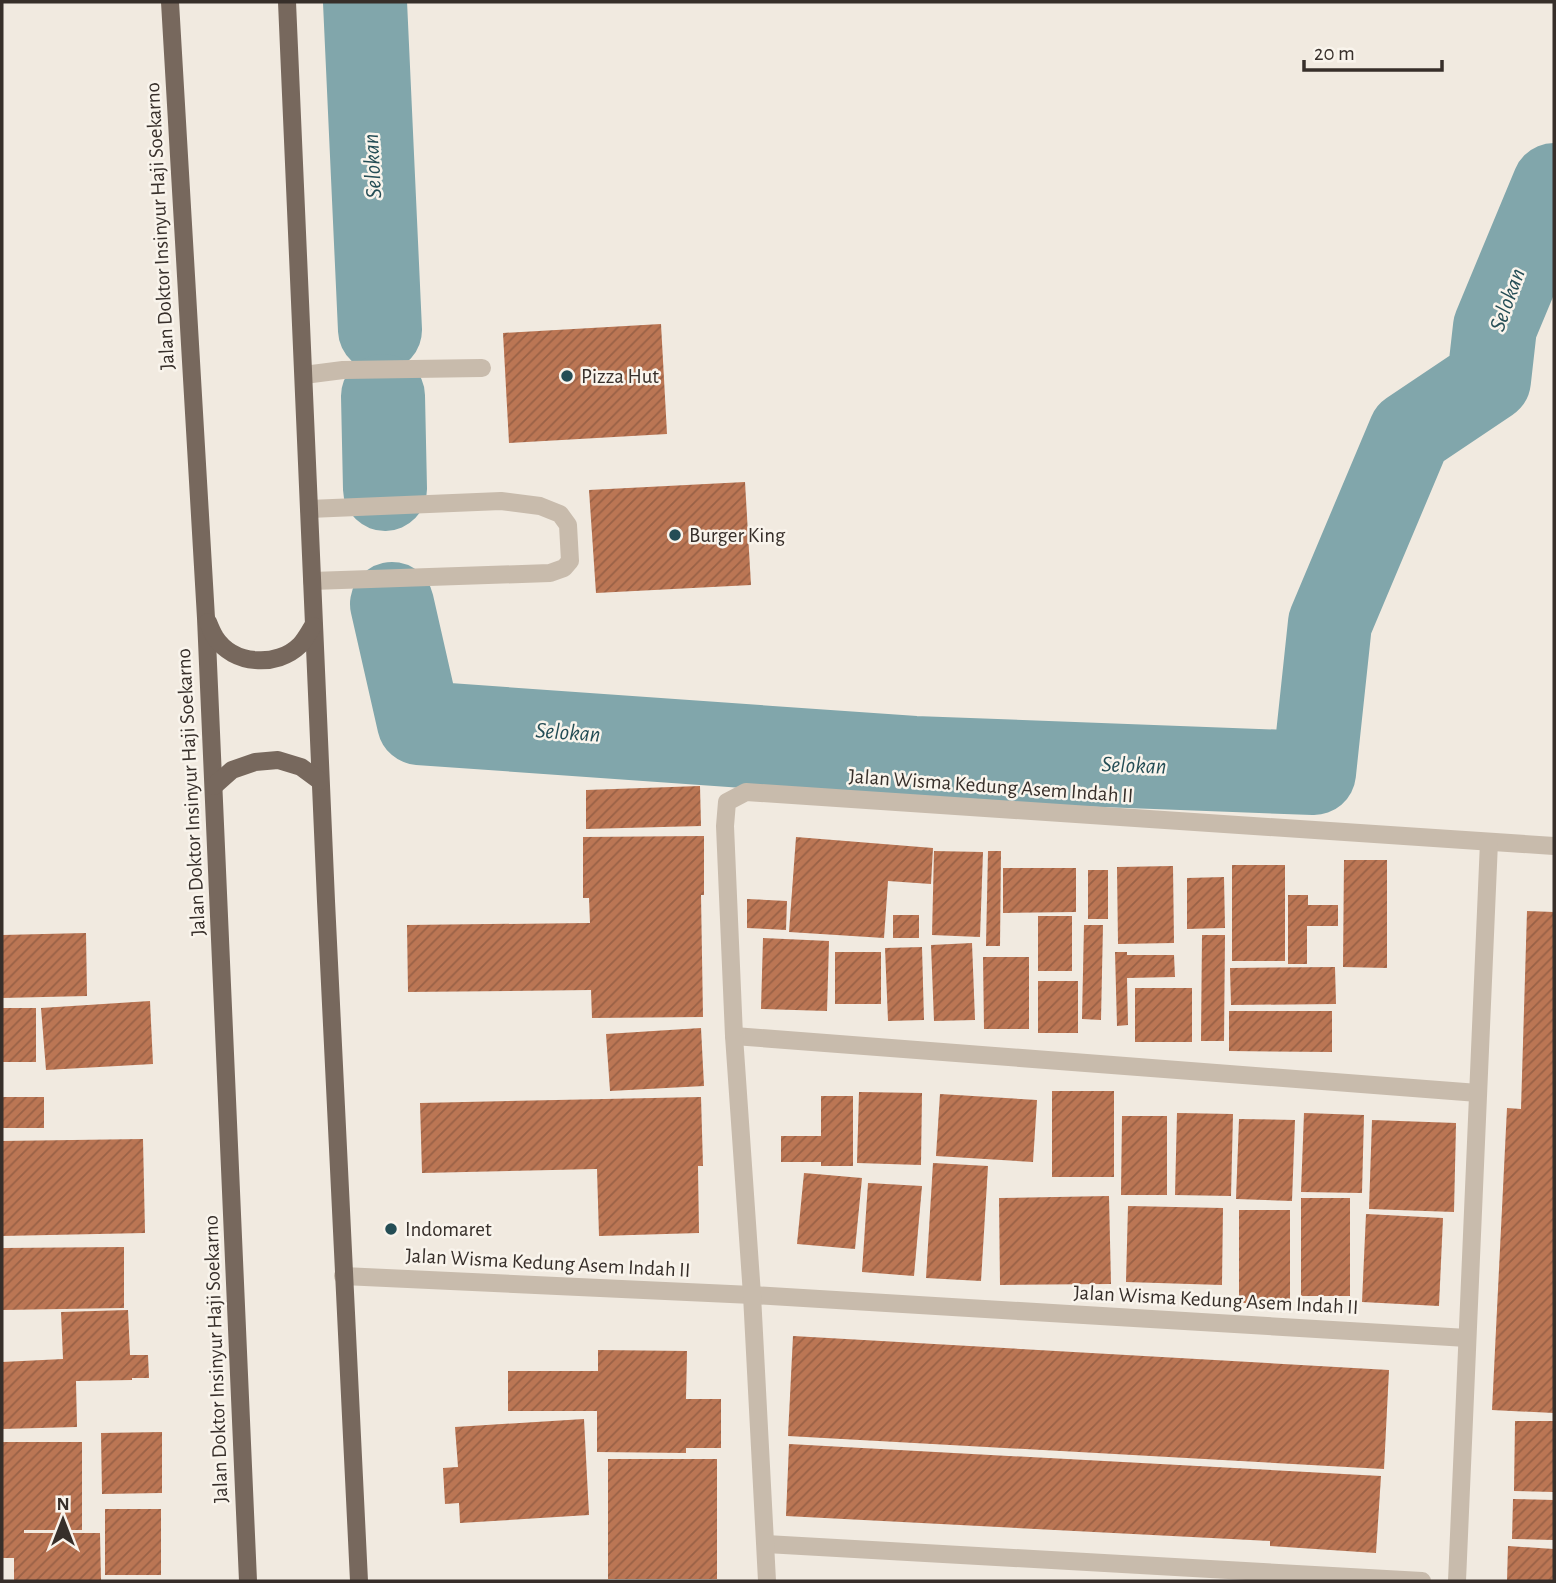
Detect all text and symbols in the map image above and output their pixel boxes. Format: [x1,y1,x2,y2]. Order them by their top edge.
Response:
scale bar [1304,28,1442,72]
text: 20 m [1314,43,1355,64]
street label: Jalan Doktor Insinyur Haji Soekarno [142,82,178,370]
water label: Selokan [360,133,386,199]
water label: Selokan [1486,266,1530,334]
place label: Pizza Hut [581,366,659,387]
marker: Pizza Hut [559,368,575,384]
place label: Burger King [689,525,786,546]
marker: Burger King [667,527,683,543]
street label: Jalan Doktor Insinyur Haji Soekarno [173,648,209,936]
water label: Selokan [535,719,601,747]
water label: Selokan [1101,753,1167,779]
street label: Jalan Wisma Kedung Asem Indah II [848,766,1134,806]
street label: Jalan Doktor Insinyur Haji Soekarno [200,1215,232,1503]
place label: Indomaret [405,1219,492,1240]
marker: Indomaret [383,1221,399,1237]
street label: Jalan Wisma Kedung Asem Indah II [405,1245,691,1281]
street label: Jalan Wisma Kedung Asem Indah II [1073,1282,1359,1318]
north arrow [28,1485,98,1555]
text: N [56,1495,70,1514]

